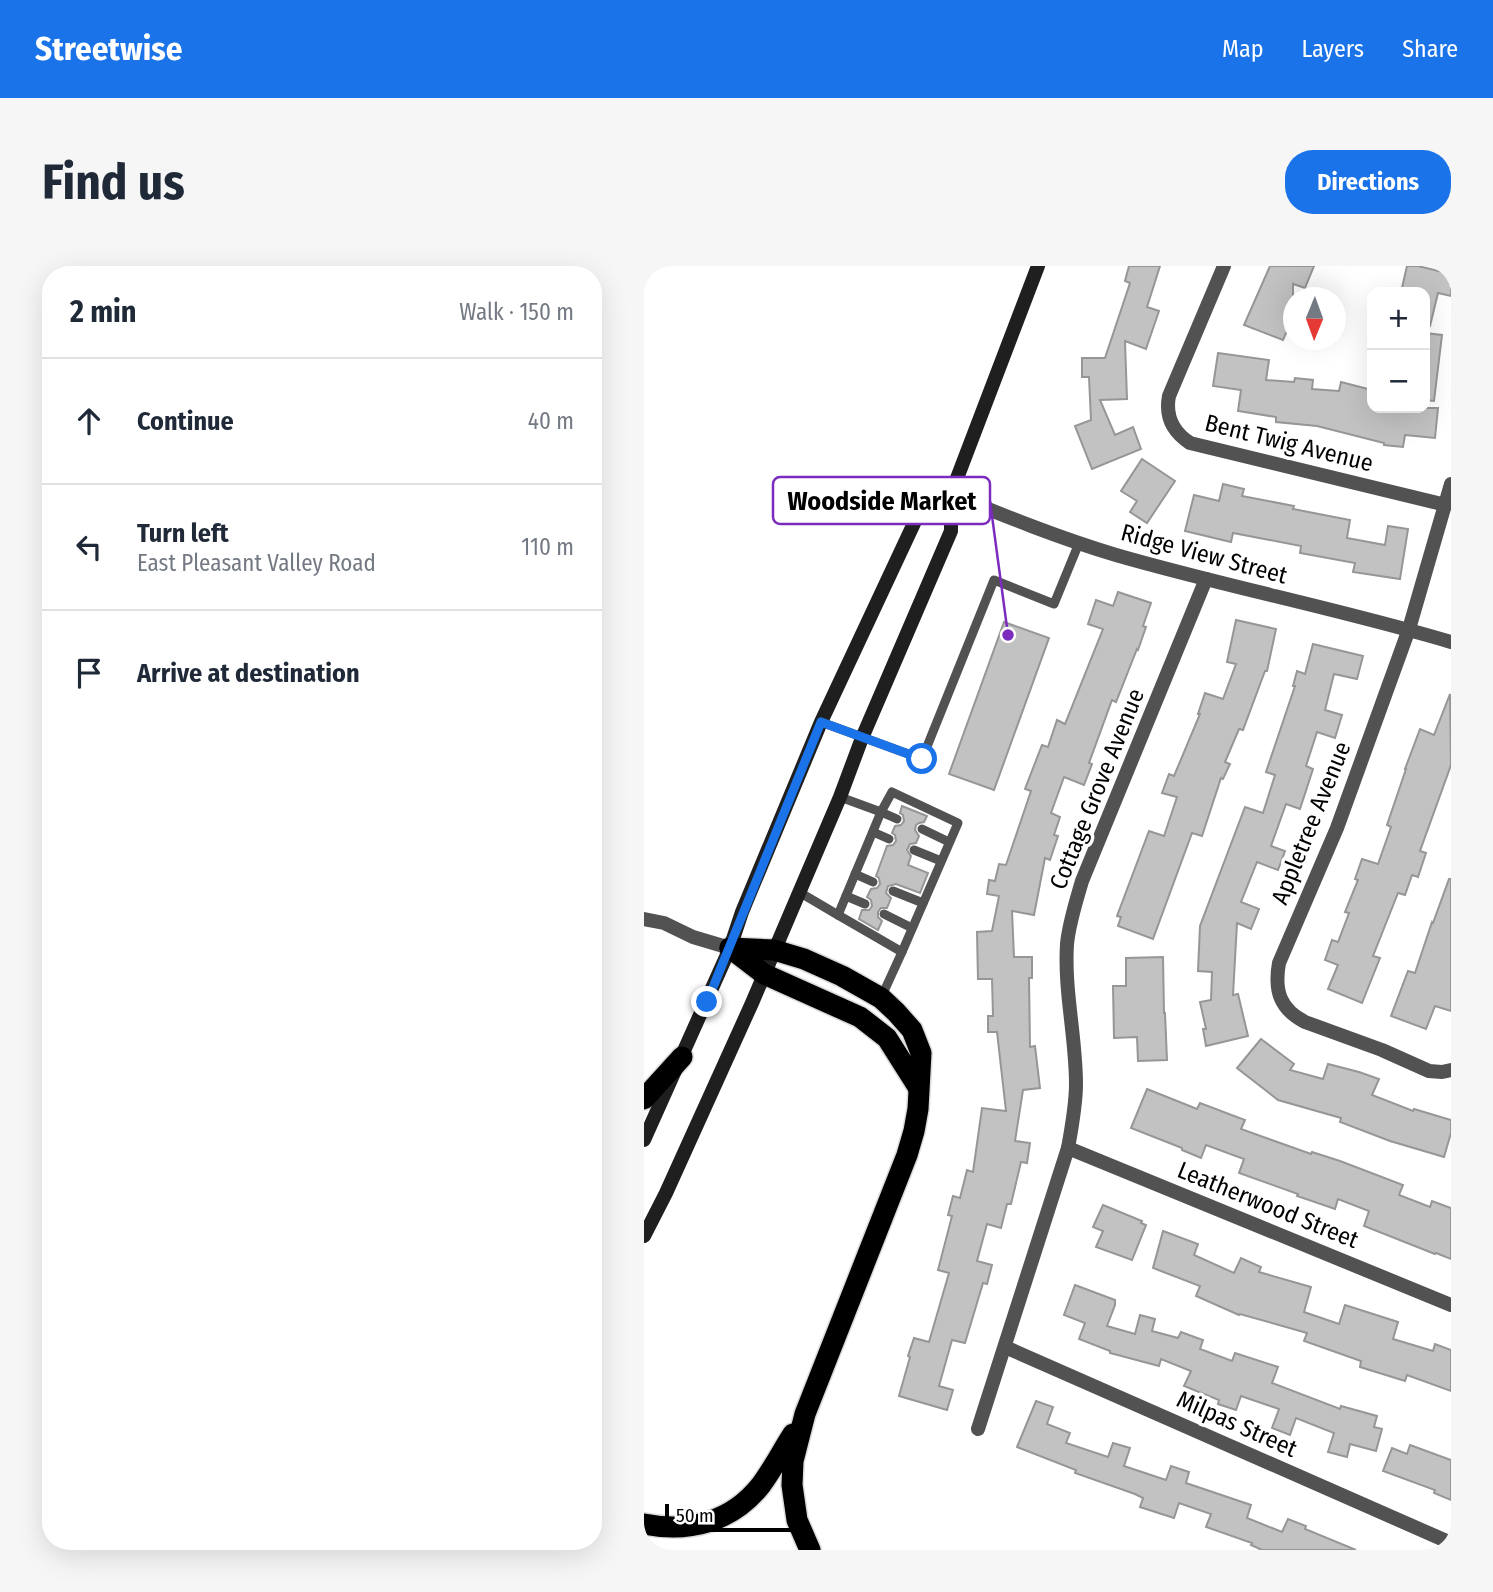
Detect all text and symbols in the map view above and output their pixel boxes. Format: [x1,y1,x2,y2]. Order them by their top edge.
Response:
text: Streetwise [35,29,182,69]
text: Map [1222,35,1264,63]
text: Layers [1302,35,1364,63]
text: Share [1402,35,1458,63]
button: Directions [1285,150,1451,214]
text: Find us [42,153,185,212]
north arrow [1283,287,1346,350]
map controls [1367,287,1430,413]
button: + [1367,287,1430,350]
text: 2 min [70,294,137,330]
text: Walk · 150 m [459,298,574,326]
button: − [1367,350,1430,413]
icon: ahead [70,402,108,440]
text: Continue [137,406,234,437]
text: 40 m [528,407,574,435]
street label: Bent Twig Avenue [1202,409,1376,477]
callout: Woodside Market [773,477,990,524]
text: Woodside Market [787,486,977,517]
text: Turn left [137,518,229,549]
street label: Ridge View Street [1118,518,1290,590]
icon: left [70,528,108,566]
text: 110 m [521,533,574,561]
text: East Pleasant Valley Road [137,549,376,577]
icon: arrive [70,654,108,692]
text: Arrive at destination [137,658,360,689]
street label: Cottage Grove Avenue [1044,685,1150,893]
street label: Appletree Avenue [1266,737,1356,909]
route start [906,743,937,774]
route end [691,986,722,1017]
street label: Leatherwood Street [1173,1156,1363,1254]
street label: Milpas Street [1173,1385,1302,1463]
scale bar [665,1501,800,1533]
text: 50 m [676,1504,714,1527]

